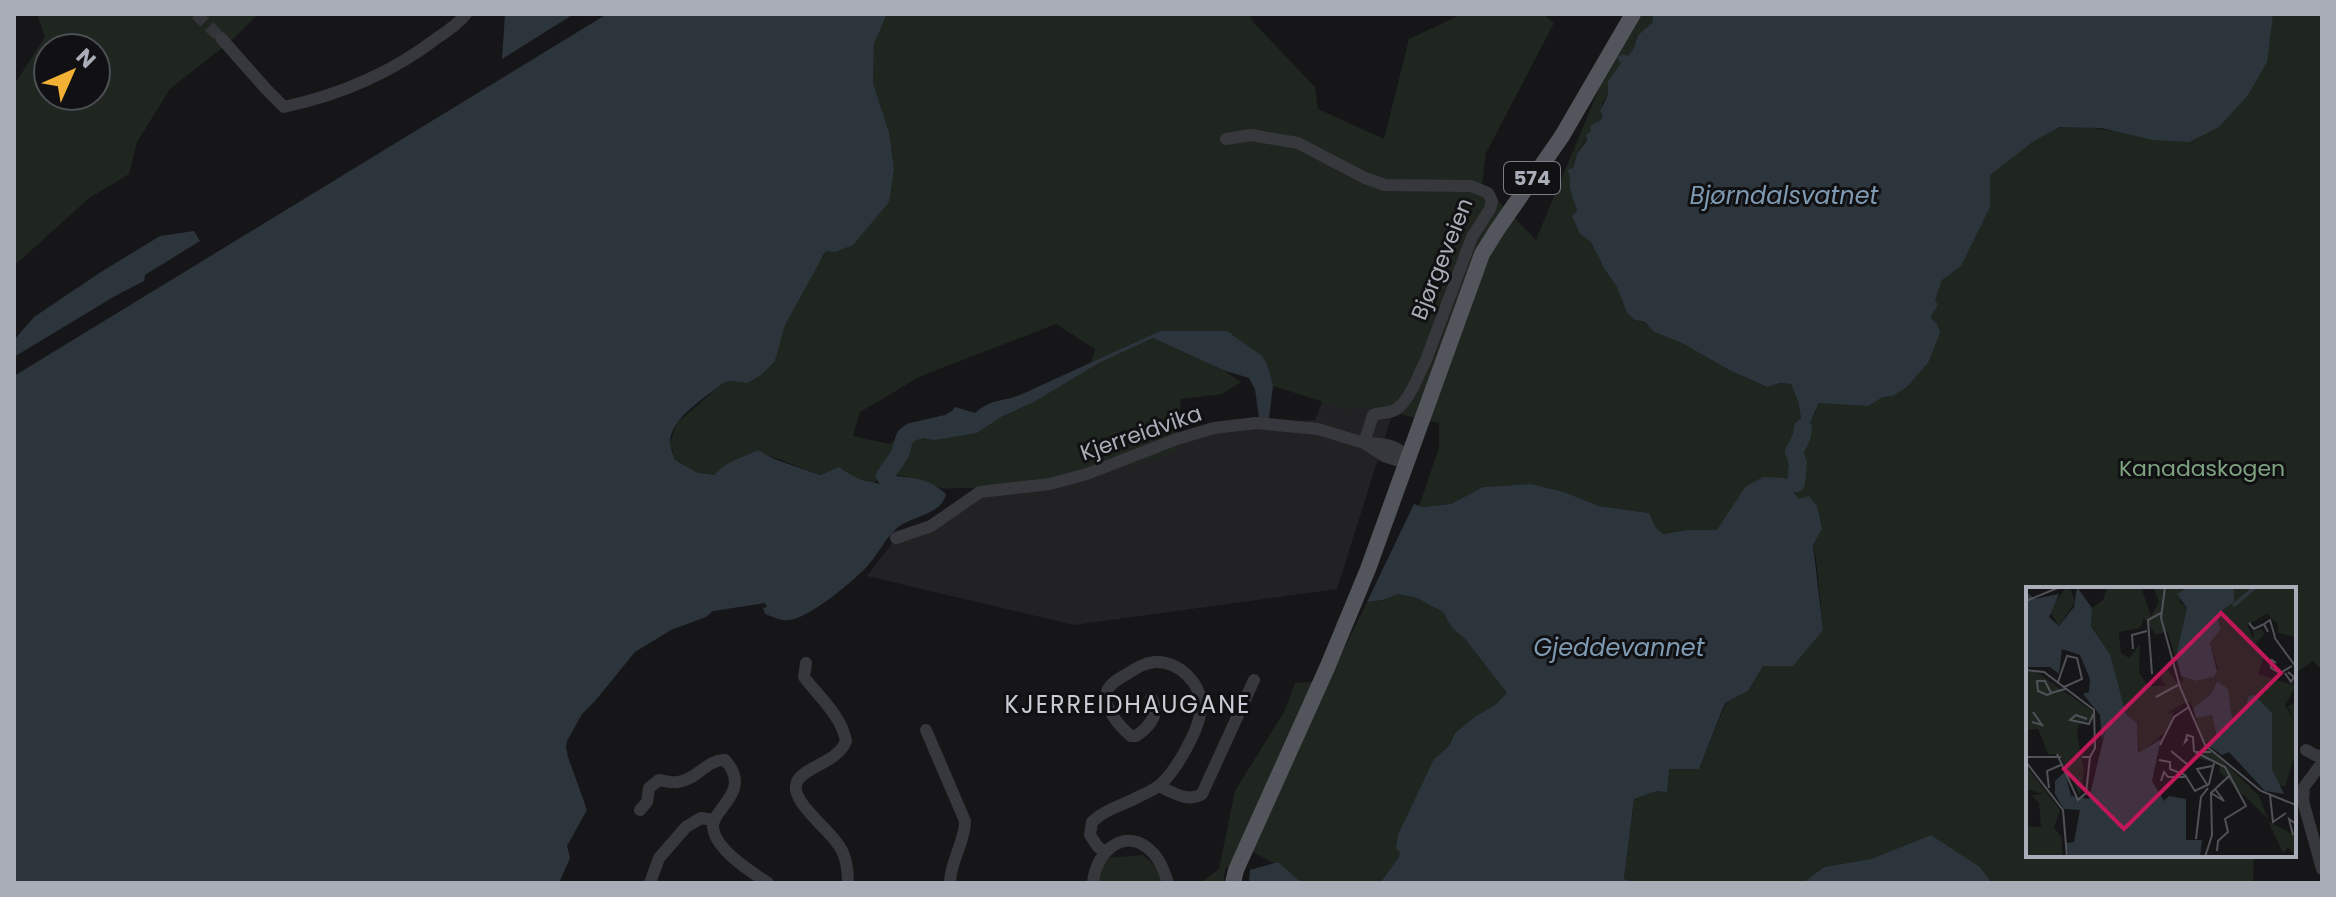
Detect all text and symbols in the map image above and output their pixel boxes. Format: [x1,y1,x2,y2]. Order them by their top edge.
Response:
north arrow [32,32,112,112]
text: N [69,41,103,75]
road number: 574 [1504,162,1560,194]
water label: Bjørndalsvatnet [1690,179,1880,212]
street label: Bjørgeveien [1403,193,1481,325]
street label: Kjerreidvika [1076,398,1206,468]
park label: Kanadaskogen [2119,453,2285,484]
inset map [2026,587,2296,857]
water label: Gjeddevannet [1534,631,1706,664]
district label: KJERREIDHAUGANE [1005,688,1251,721]

